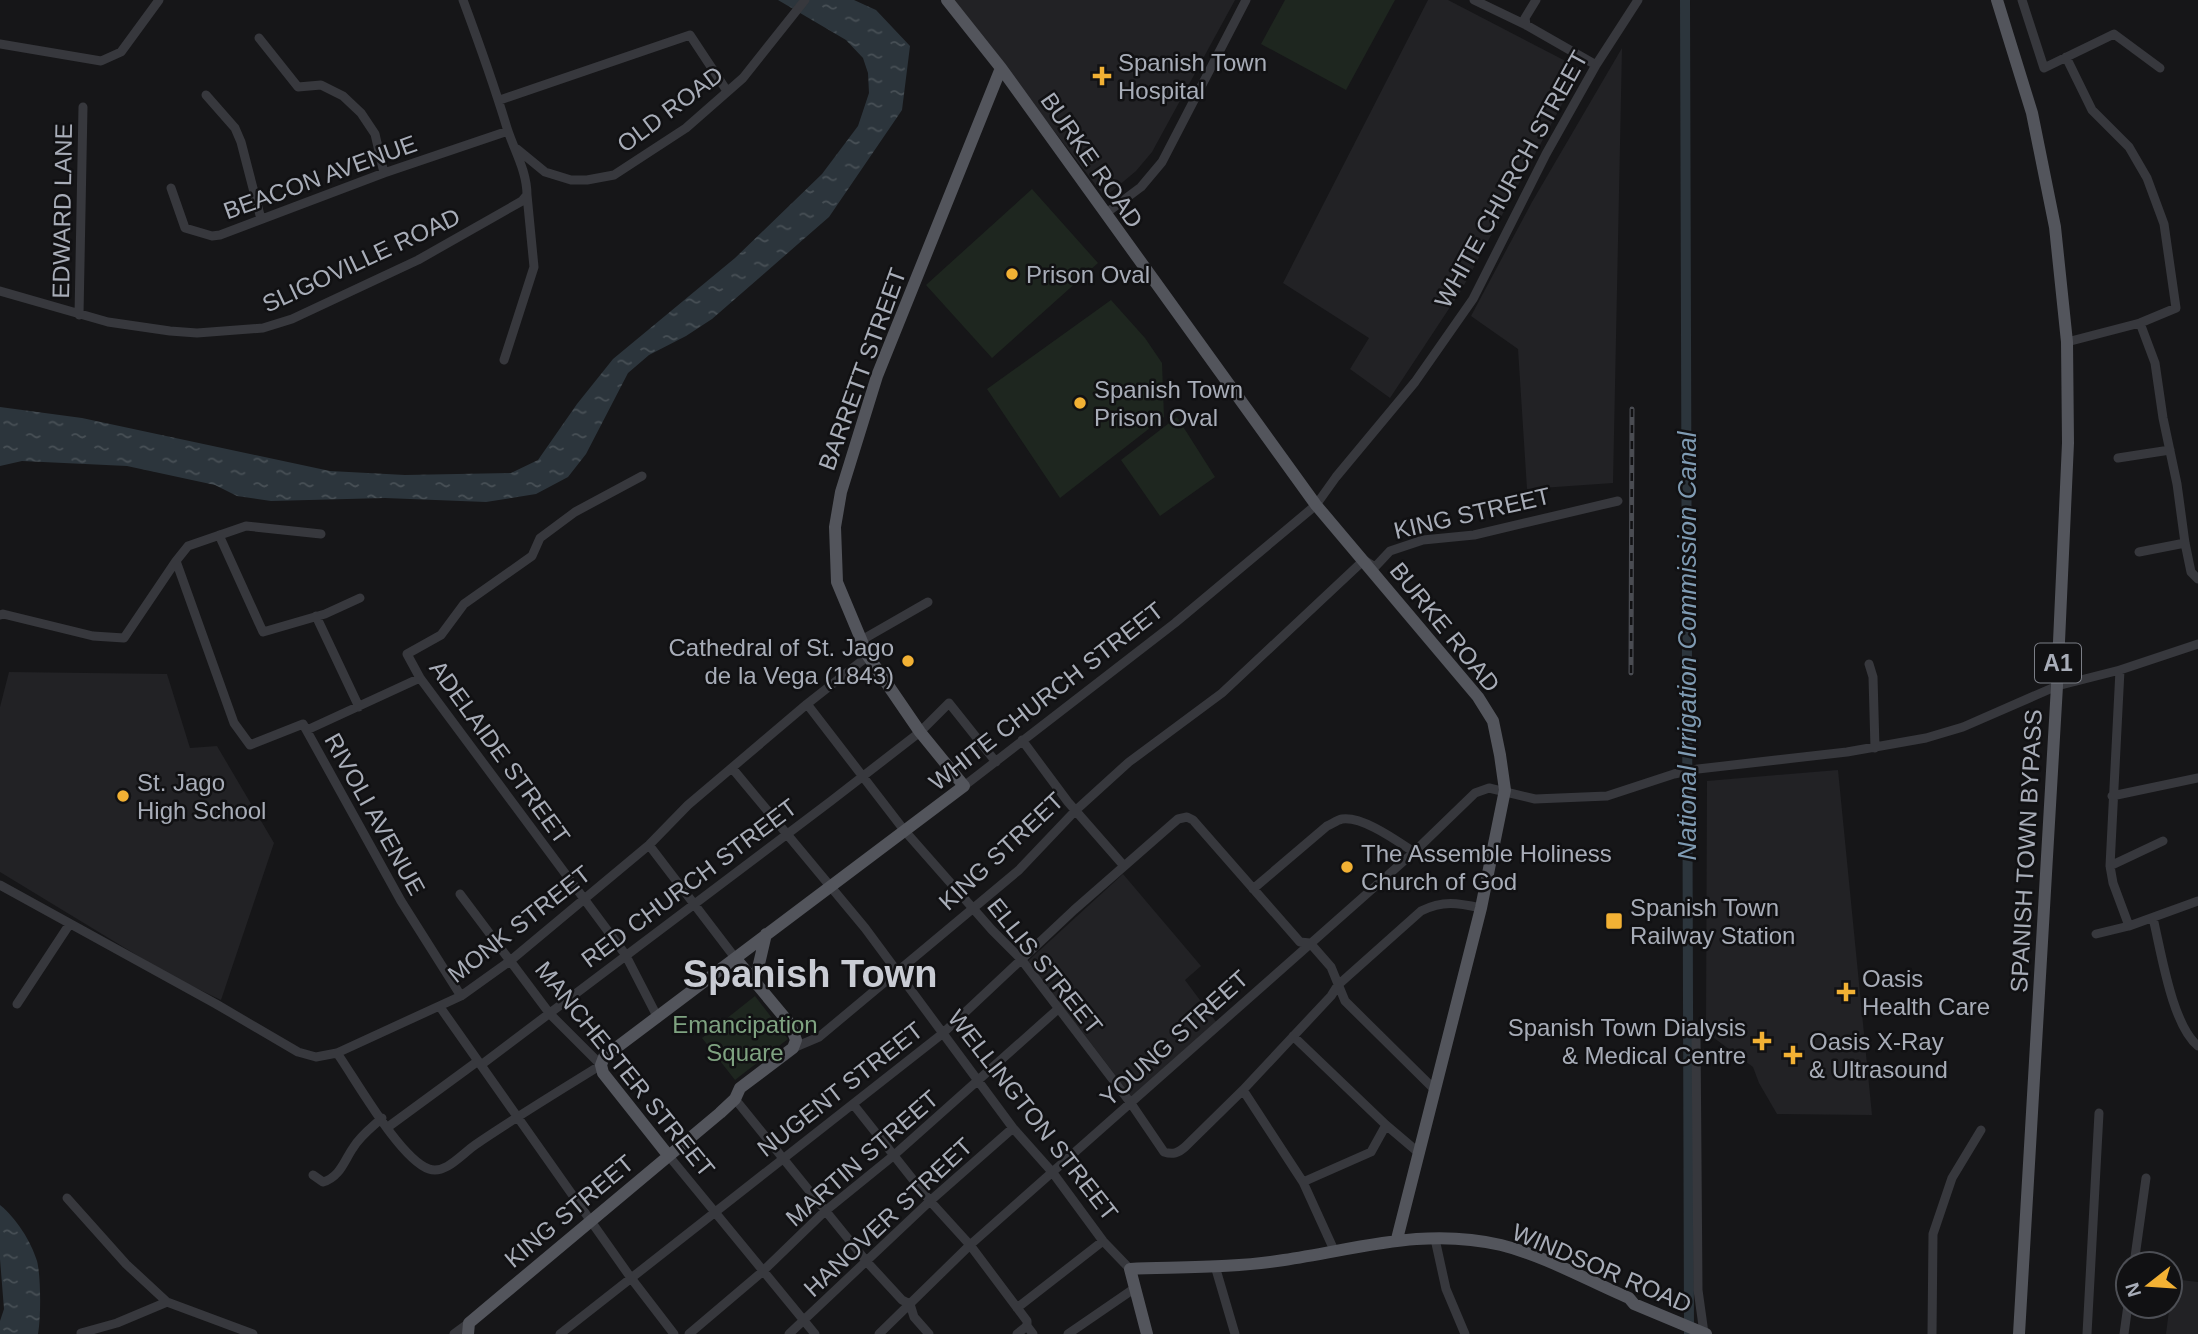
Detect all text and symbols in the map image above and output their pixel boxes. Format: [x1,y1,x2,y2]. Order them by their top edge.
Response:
street label: WHITE CHURCH STREET [1429,46,1593,312]
place label: Spanish Town Hospital [1118,49,1267,104]
street label: OLD ROAD [612,60,728,158]
marker: Spanish Town Hospital [1092,66,1112,86]
street label: BURKE ROAD [1035,87,1149,233]
street label: EDWARD LANE [47,123,77,299]
street label: BEACON AVENUE [220,129,420,225]
street label: SLIGOVILLE ROAD [258,202,464,318]
place label: Prison Oval [1026,261,1150,288]
street label: BARRETT STREET [813,264,911,474]
marker: Prison Oval [1004,266,1020,282]
place label: Spanish Town Prison Oval [1094,376,1243,431]
marker: Spanish Town Prison Oval [1072,395,1088,411]
water label: National Irrigation Commission Canal [1672,430,1702,861]
street label: KING STREET [1391,482,1553,544]
street label: BURKE ROAD [1385,557,1505,697]
street label: WHITE CHURCH STREET [924,596,1169,796]
place label: Cathedral of St. Jago de la Vega (1843) [669,634,894,689]
road number: A1 [2035,643,2081,682]
marker: Cathedral of St. Jago de la Vega (1843) [900,653,916,669]
street label: ADELAIDE STREET [424,655,576,849]
street label: SPANISH TOWN BYPASS [2005,709,2047,993]
street label: RIVOLI AVENUE [319,728,431,900]
place label: St. Jago High School [137,769,266,824]
street label: KING STREET [933,786,1069,915]
marker: St. Jago High School [115,788,131,804]
street label: RED CHURCH STREET [576,793,802,973]
place label: The Assemble Holiness Church of God [1361,840,1612,895]
marker: The Assemble Holiness Church of God [1339,859,1355,875]
street label: MONK STREET [442,860,596,988]
street label: ELLIS STREET [982,893,1108,1040]
place label: Spanish Town Railway Station [1630,894,1795,949]
marker: Spanish Town Railway Station [1604,911,1624,931]
district label: Spanish Town [683,953,937,995]
street label: MANCHESTER STREET [530,956,720,1182]
street label: YOUNG STREET [1095,964,1254,1111]
place label: Oasis Health Care [1862,965,1990,1020]
marker: Oasis Health Care [1836,982,1856,1002]
street label: WELLINGTON STREET [942,1004,1124,1226]
park label: Emancipation Square [672,1011,818,1066]
place label: Spanish Town Dialysis & Medical Centre [1508,1014,1746,1069]
street label: NUGENT STREET [752,1016,928,1162]
place label: Oasis X-Ray & Ultrasound [1809,1028,1948,1083]
marker: Spanish Town Dialysis & Medical Centre [1752,1031,1772,1051]
marker: Oasis X-Ray & Ultrasound [1783,1045,1803,1065]
street label: MARTIN STREET [780,1084,944,1231]
street label: HANOVER STREET [798,1132,978,1302]
street label: KING STREET [499,1149,639,1273]
street label: WINDSOR ROAD [1508,1218,1696,1318]
north arrow [2114,1250,2184,1320]
text: N [2121,1280,2145,1299]

